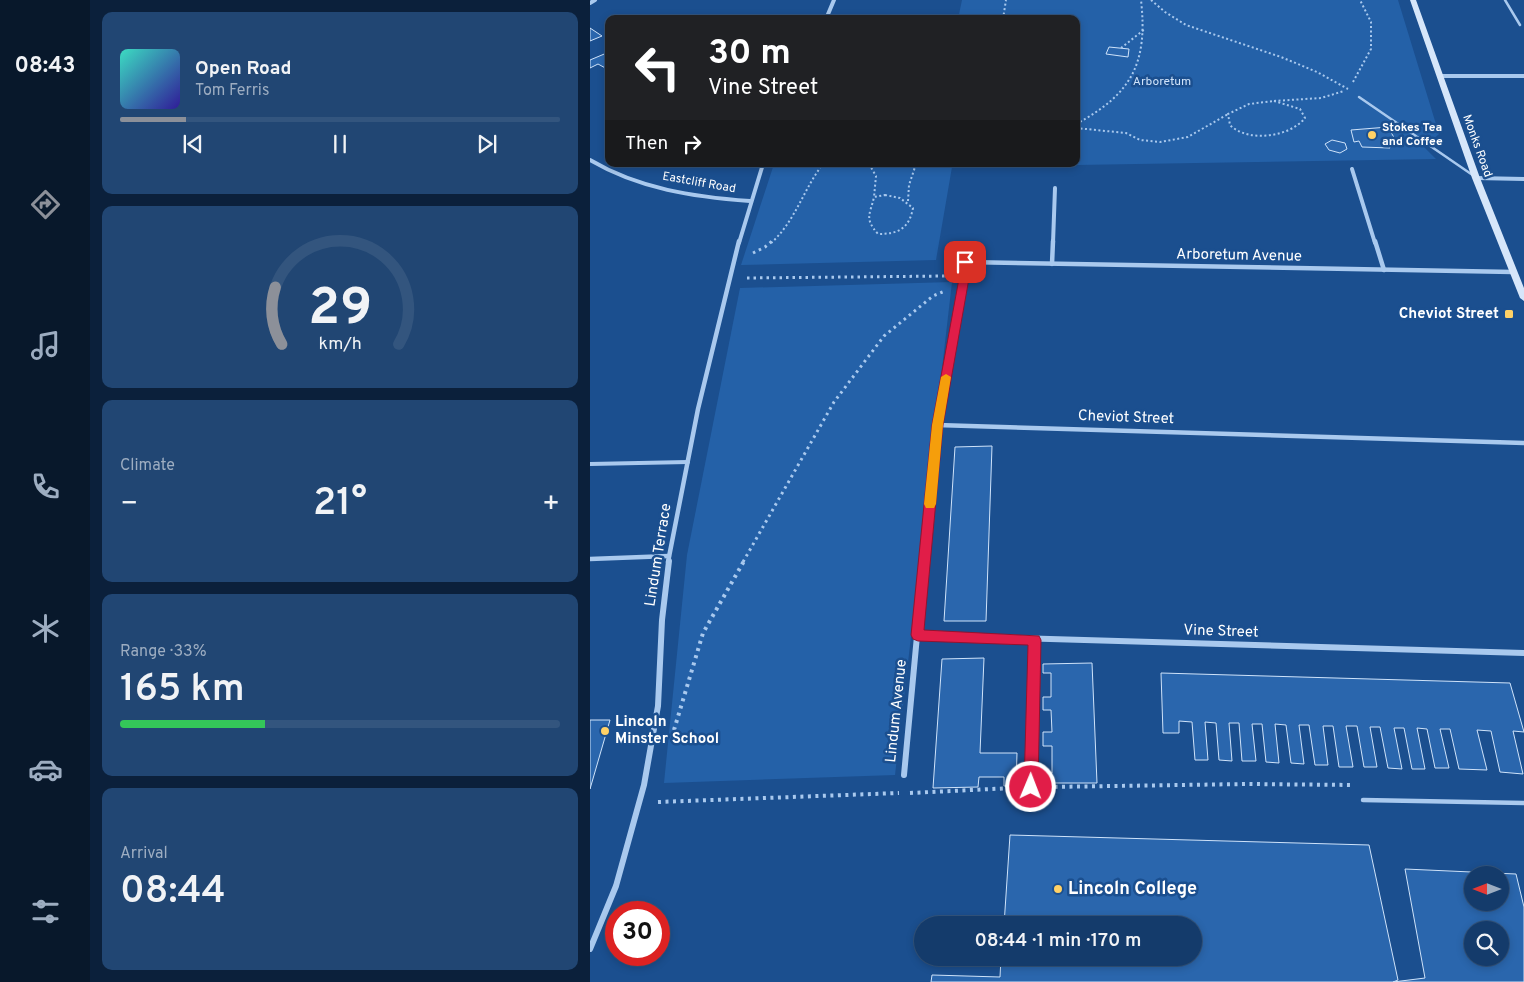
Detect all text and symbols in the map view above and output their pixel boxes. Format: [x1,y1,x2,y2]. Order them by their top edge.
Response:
text: 30 m [708,32,791,76]
icon: left [625,35,690,100]
text: 08:43 [15,53,75,80]
text: Open Road [195,57,291,81]
park label: Arboretum [1133,74,1191,90]
text: Vine Street [708,75,818,102]
text: Tom Ferris [195,81,269,101]
street label: Monks Road [1458,113,1496,179]
place label: Stokes Tea and Coffee [1382,120,1443,150]
marker: Stokes Tea and Coffee [1366,129,1378,141]
icon: previous [179,130,207,158]
icon: pause [326,130,354,158]
icon: next [473,130,501,158]
icon: right [678,130,706,158]
text: Then [625,132,668,156]
street label: Eastcliff Road [661,169,737,197]
icon: directions [28,187,63,222]
pin [944,241,986,283]
street label: Arboretum Avenue [1176,245,1302,267]
icon: arrive [951,248,979,276]
text: 29 [308,277,372,343]
place label: Cheviot Street [1399,305,1499,324]
marker: Cheviot Street [1503,308,1515,320]
icon: music [28,328,63,363]
text: km/h [318,333,362,356]
street label: Cheviot Street [1078,407,1174,429]
text: Climate [120,456,175,476]
icon: phone [28,469,63,504]
text: 21° [313,480,367,529]
text: − [120,487,138,523]
text: + [542,487,560,523]
street label: Lindum Terrace [641,502,677,608]
icon: climate [28,611,63,646]
street label: Vine Street [1183,621,1259,643]
text: Range · 33% [120,642,207,662]
street label: Lindum Avenue [882,658,912,764]
text: 165 km [120,666,245,715]
place label: Lincoln Minster School [615,713,719,749]
marker: Lincoln Minster School [599,725,611,737]
icon: car [28,752,63,787]
position arrow [1004,760,1056,812]
text: Arrival [120,844,168,864]
north arrow [1464,866,1509,911]
map controls [1464,866,1509,966]
text: 08:44 [120,868,226,917]
place label: Lincoln College [1068,878,1197,901]
marker: Lincoln College [1052,883,1064,895]
icon: filters [28,894,63,929]
speed limit sign: 30 [605,901,670,966]
button: search [1464,921,1509,966]
text: 08:44 · 1 min · 170 m [974,929,1142,953]

